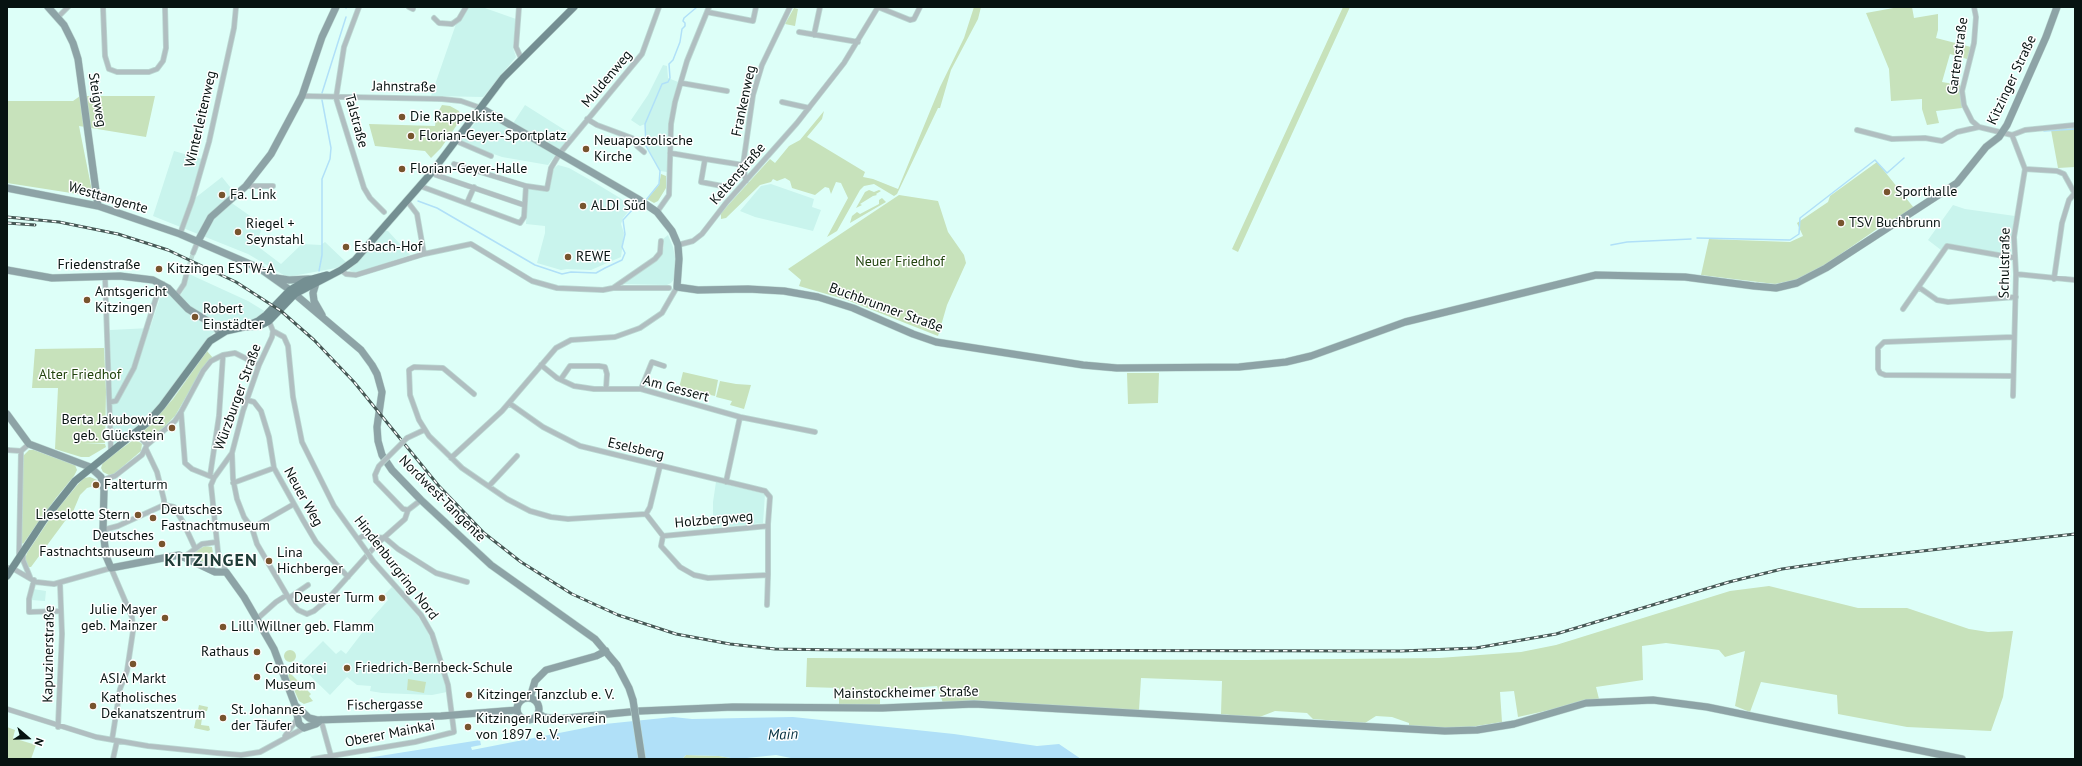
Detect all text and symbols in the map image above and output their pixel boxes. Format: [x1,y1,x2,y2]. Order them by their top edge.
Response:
street label: Gartenstraße [1944,16,1972,96]
street label: Kitzinger Straße [1984,32,2040,128]
street label: Muldenweg [578,47,636,111]
street label: Frankenweg [728,64,760,138]
street label: Winterleitenweg [182,69,220,169]
street label: Steigweg [84,72,110,128]
street label: Jahnstraße [372,78,436,96]
street label: Talstraße [341,92,371,150]
place label: Die Rappelkiste [410,109,503,125]
marker: Die Rappelkiste [397,112,407,122]
place label: Florian-Geyer-Sportplatz [419,128,567,144]
marker: Florian-Geyer-Sportplatz [406,131,416,141]
place label: Neuapostolische Kirche [594,133,693,166]
street label: Keltenstraße [707,140,769,208]
marker: Neuapostolische Kirche [581,144,591,154]
place label: Florian-Geyer-Halle [410,161,527,177]
marker: Florian-Geyer-Halle [397,164,407,174]
street label: Westtangente [66,179,150,217]
place label: Sporthalle [1895,184,1957,200]
place label: Fa. Link [230,187,276,203]
marker: Sporthalle [1882,187,1892,197]
marker: Fa. Link [217,190,227,200]
place label: ALDI Süd [591,198,646,214]
marker: ALDI Süd [578,201,588,211]
place label: TSV Buchbrunn [1849,215,1941,231]
place label: Riegel + Seynstahl [246,216,304,248]
marker: TSV Buchbrunn [1836,218,1846,228]
marker: Riegel + Seynstahl [233,227,243,237]
street label: Schulstraße [1996,227,2014,299]
place label: Esbach-Hof [354,239,422,255]
marker: Esbach-Hof [341,242,351,252]
place label: REWE [576,249,611,265]
marker: REWE [563,252,573,262]
park label: Neuer Friedhof [855,254,945,270]
street label: Friedenstraße [58,257,140,273]
place label: Kitzingen ESTW-A [167,261,275,277]
marker: Kitzingen ESTW-A [154,264,164,274]
street label: Buchbrunner Straße [827,280,945,336]
place label: Amtsgericht Kitzingen [95,284,167,316]
marker: Amtsgericht Kitzingen [82,295,92,305]
place label: Robert Einstädter [203,301,263,334]
marker: Robert Einstädter [190,312,200,322]
street label: Würzburger Straße [211,341,265,453]
park label: Alter Friedhof [39,367,121,383]
street label: Am Gessert [641,372,711,406]
place label: Berta Jakubowicz geb. Glückstein [62,412,164,444]
marker: Berta Jakubowicz geb. Glückstein [167,423,177,433]
street label: Eselsberg [606,434,666,464]
street label: Nordwest-Tangente [395,452,489,546]
street label: Neuer Weg [280,464,326,530]
place label: Falterturm [104,477,168,493]
marker: Falterturm [91,480,101,490]
place label: Deutsches Fastnachtmuseum [161,502,270,534]
place label: Lieselotte Stern [36,507,130,523]
street label: Holzbergweg [674,508,754,532]
marker: Lieselotte Stern [133,510,143,520]
marker: Deutsches Fastnachtmuseum [148,513,158,523]
street label: Hindenburgring Nord [350,513,442,623]
place label: Deutsches Fastnachtsmuseum [39,528,154,560]
marker: Deutsches Fastnachtsmuseum [157,539,167,549]
place label: Lina Hichberger [277,545,343,578]
district label: KITZINGEN [164,550,258,572]
marker: Lina Hichberger [264,556,274,566]
place label: Deuster Turm [294,590,374,606]
marker: Deuster Turm [377,593,387,603]
place label: Julie Mayer geb. Mainzer [81,602,157,634]
street label: Kapuzinerstraße [40,605,58,703]
marker: Julie Mayer geb. Mainzer [160,613,170,623]
place label: Lilli Willner geb. Flamm [231,619,374,635]
marker: Lilli Willner geb. Flamm [218,622,228,632]
place label: Rathaus [201,644,249,660]
marker: Rathaus [252,647,262,657]
marker: ASIA Markt [128,659,138,669]
place label: Friedrich-Bernbeck-Schule [355,660,513,676]
place label: Conditorei Museum [265,661,327,694]
marker: Friedrich-Bernbeck-Schule [342,663,352,673]
place label: ASIA Markt [100,671,166,687]
marker: Conditorei Museum [252,672,262,682]
street label: Mainstockheimer Straße [833,683,979,703]
place label: Kitzinger Tanzclub e. V. [477,687,614,703]
place label: Katholisches Dekanatszentrum [101,690,205,722]
marker: Kitzinger Tanzclub e. V. [464,690,474,700]
street label: Fischergasse [347,696,423,714]
marker: Katholisches Dekanatszentrum [88,701,98,711]
place label: St. Johannes der Täufer [231,702,305,734]
place label: Kitzinger Ruderverein von 1897 e. V. [476,711,606,744]
marker: St. Johannes der Täufer [218,713,228,723]
street label: Oberer Mainkai [344,717,436,751]
north arrow [8,718,48,758]
marker: Kitzinger Ruderverein von 1897 e. V. [463,722,473,732]
water label: Main [768,725,798,745]
text: N [31,736,47,748]

